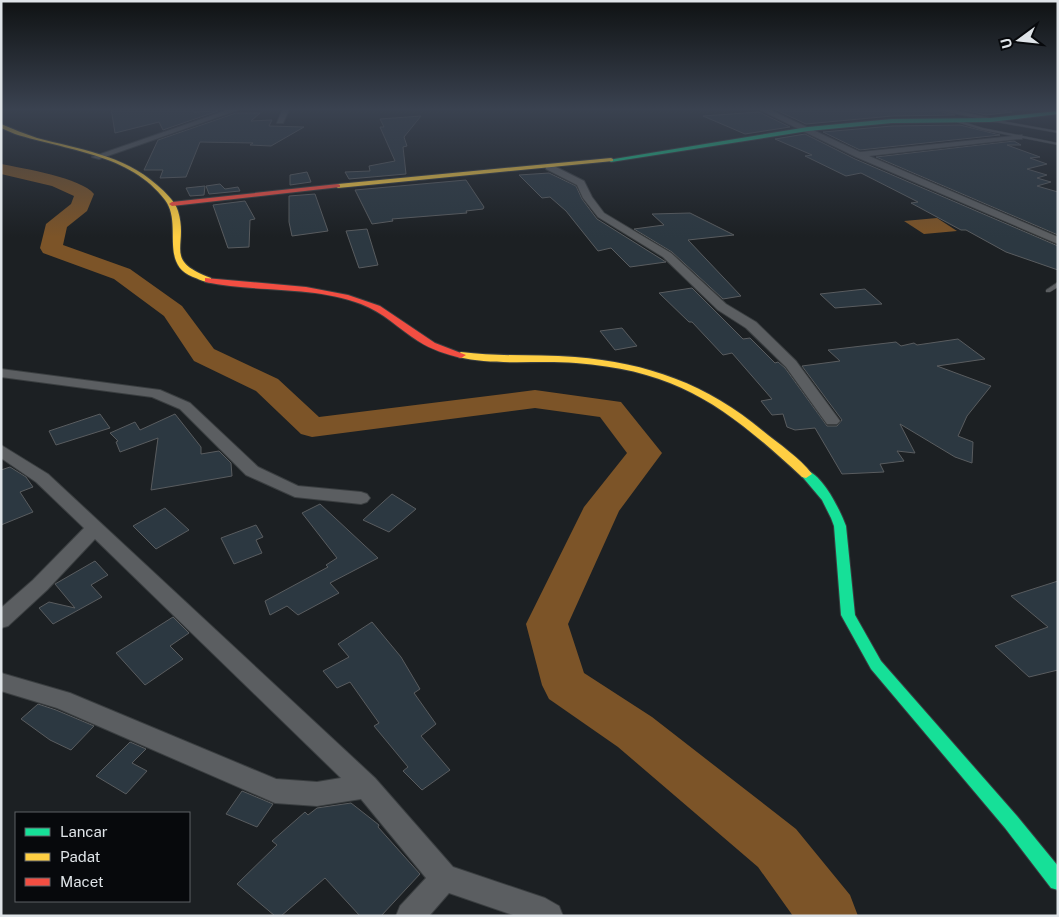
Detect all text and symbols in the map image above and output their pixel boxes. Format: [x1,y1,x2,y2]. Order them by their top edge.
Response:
north arrow [994,15,1044,65]
text: U [997,36,1015,50]
legend [15,812,190,902]
text: Lancar [60,823,108,840]
text: Padat [60,848,101,865]
text: Macet [60,873,104,890]

